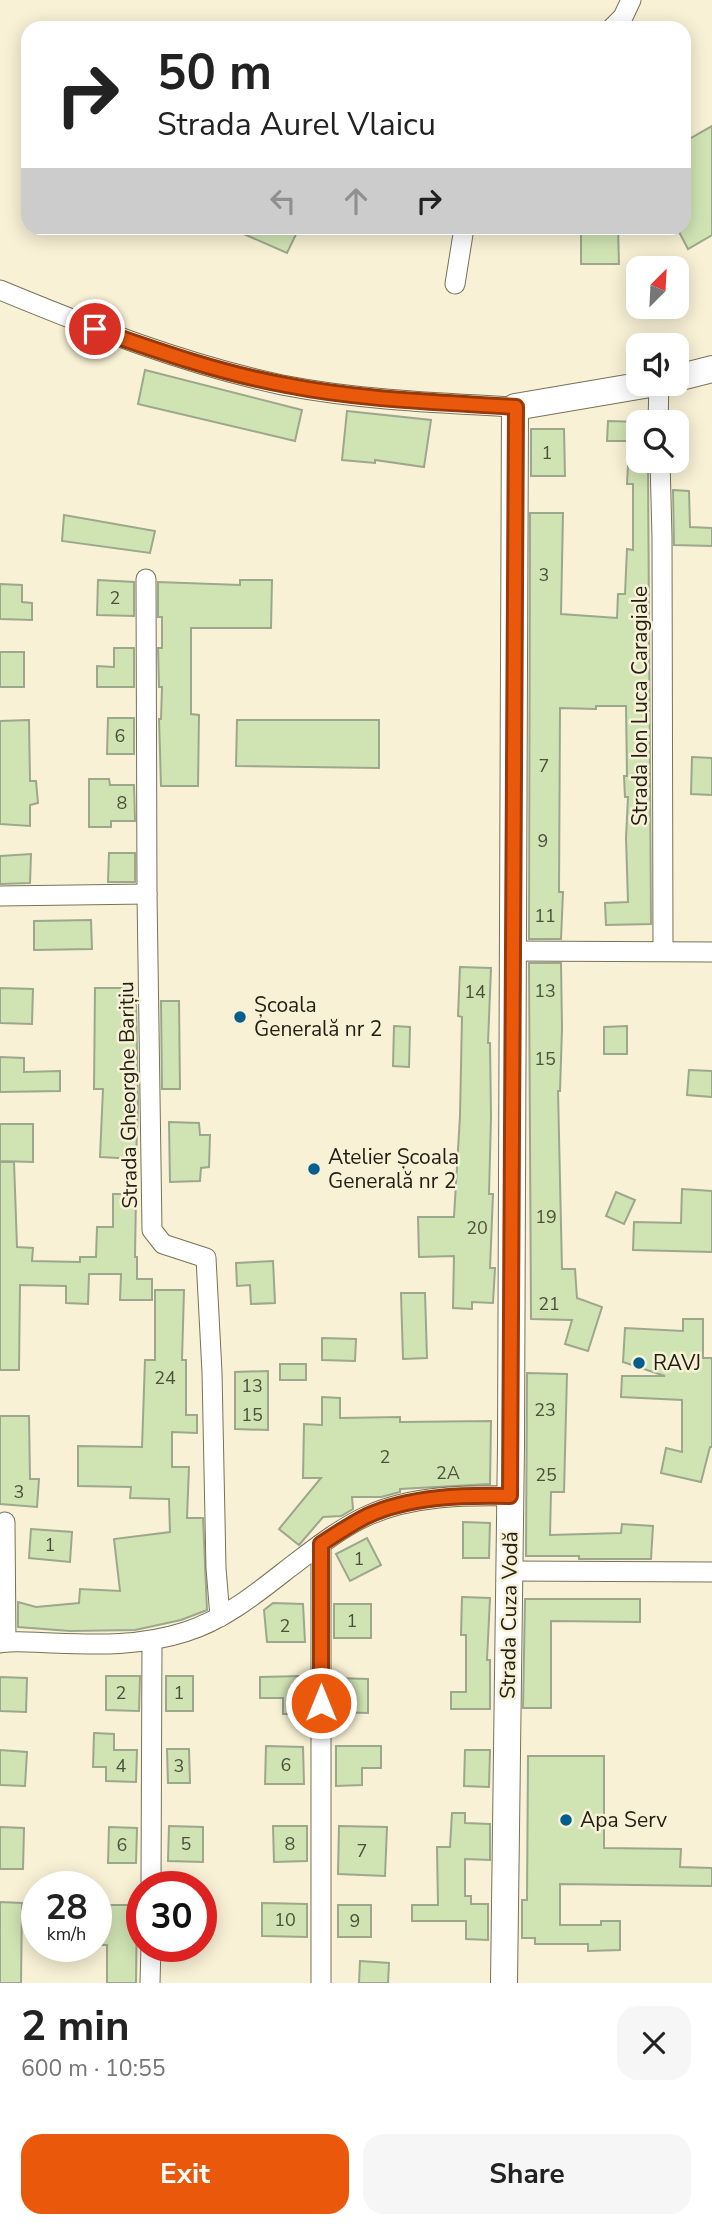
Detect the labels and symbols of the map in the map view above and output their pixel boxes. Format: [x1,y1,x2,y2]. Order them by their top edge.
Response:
north arrow [626,256,690,318]
pin [65,299,125,359]
house number: 1 [542,441,552,465]
house number: 3 [539,563,549,587]
house number: 2 [110,586,120,610]
street label: Strada Ion Luca Caragiale [626,586,654,826]
house number: 6 [115,724,125,748]
house number: 7 [539,754,549,778]
house number: 8 [117,791,127,815]
house number: 9 [538,829,548,853]
house number: 11 [534,904,556,928]
house number: 13 [534,979,556,1003]
house number: 14 [464,980,486,1004]
street label: Strada Gheorghe Barițiu [112,981,144,1209]
place label: Școala Generală nr 2 [254,991,382,1043]
marker: Școala Generală nr 2 [232,1009,248,1025]
house number: 15 [534,1047,556,1071]
place label: Atelier Școala Generală nr 2 [328,1143,459,1195]
marker: Atelier Școala Generală nr 2 [306,1161,322,1177]
house number: 19 [535,1205,557,1229]
house number: 20 [466,1216,488,1240]
house number: 21 [538,1292,560,1316]
place label: RAVJ [653,1349,701,1377]
marker: RAVJ [631,1355,647,1371]
house number: 24 [154,1366,176,1390]
house number: 13 [241,1374,263,1398]
house number: 23 [534,1398,556,1422]
house number: 15 [241,1403,263,1427]
house number: 2 [380,1445,390,1469]
house number: 2A [436,1461,460,1485]
house number: 25 [535,1463,557,1487]
house number: 3 [14,1480,24,1504]
street label: Strada Cuza Vodă [494,1531,524,1699]
house number: 1 [45,1533,55,1557]
house number: 1 [354,1547,364,1571]
house number: 1 [347,1609,357,1633]
house number: 2 [280,1614,290,1638]
position arrow [284,1666,358,1740]
house number: 2 [116,1681,126,1705]
house number: 1 [174,1681,184,1705]
house number: 6 [281,1753,291,1777]
house number: 4 [116,1754,127,1778]
house number: 3 [174,1754,184,1778]
place label: Apa Serv [580,1806,667,1834]
marker: Apa Serv [558,1812,574,1828]
house number: 5 [181,1832,191,1856]
house number: 8 [285,1832,295,1856]
house number: 6 [117,1833,127,1857]
house number: 7 [357,1839,367,1863]
speed limit sign: 30 [126,1871,217,1962]
house number: 10 [274,1908,296,1932]
house number: 9 [350,1909,360,1933]

